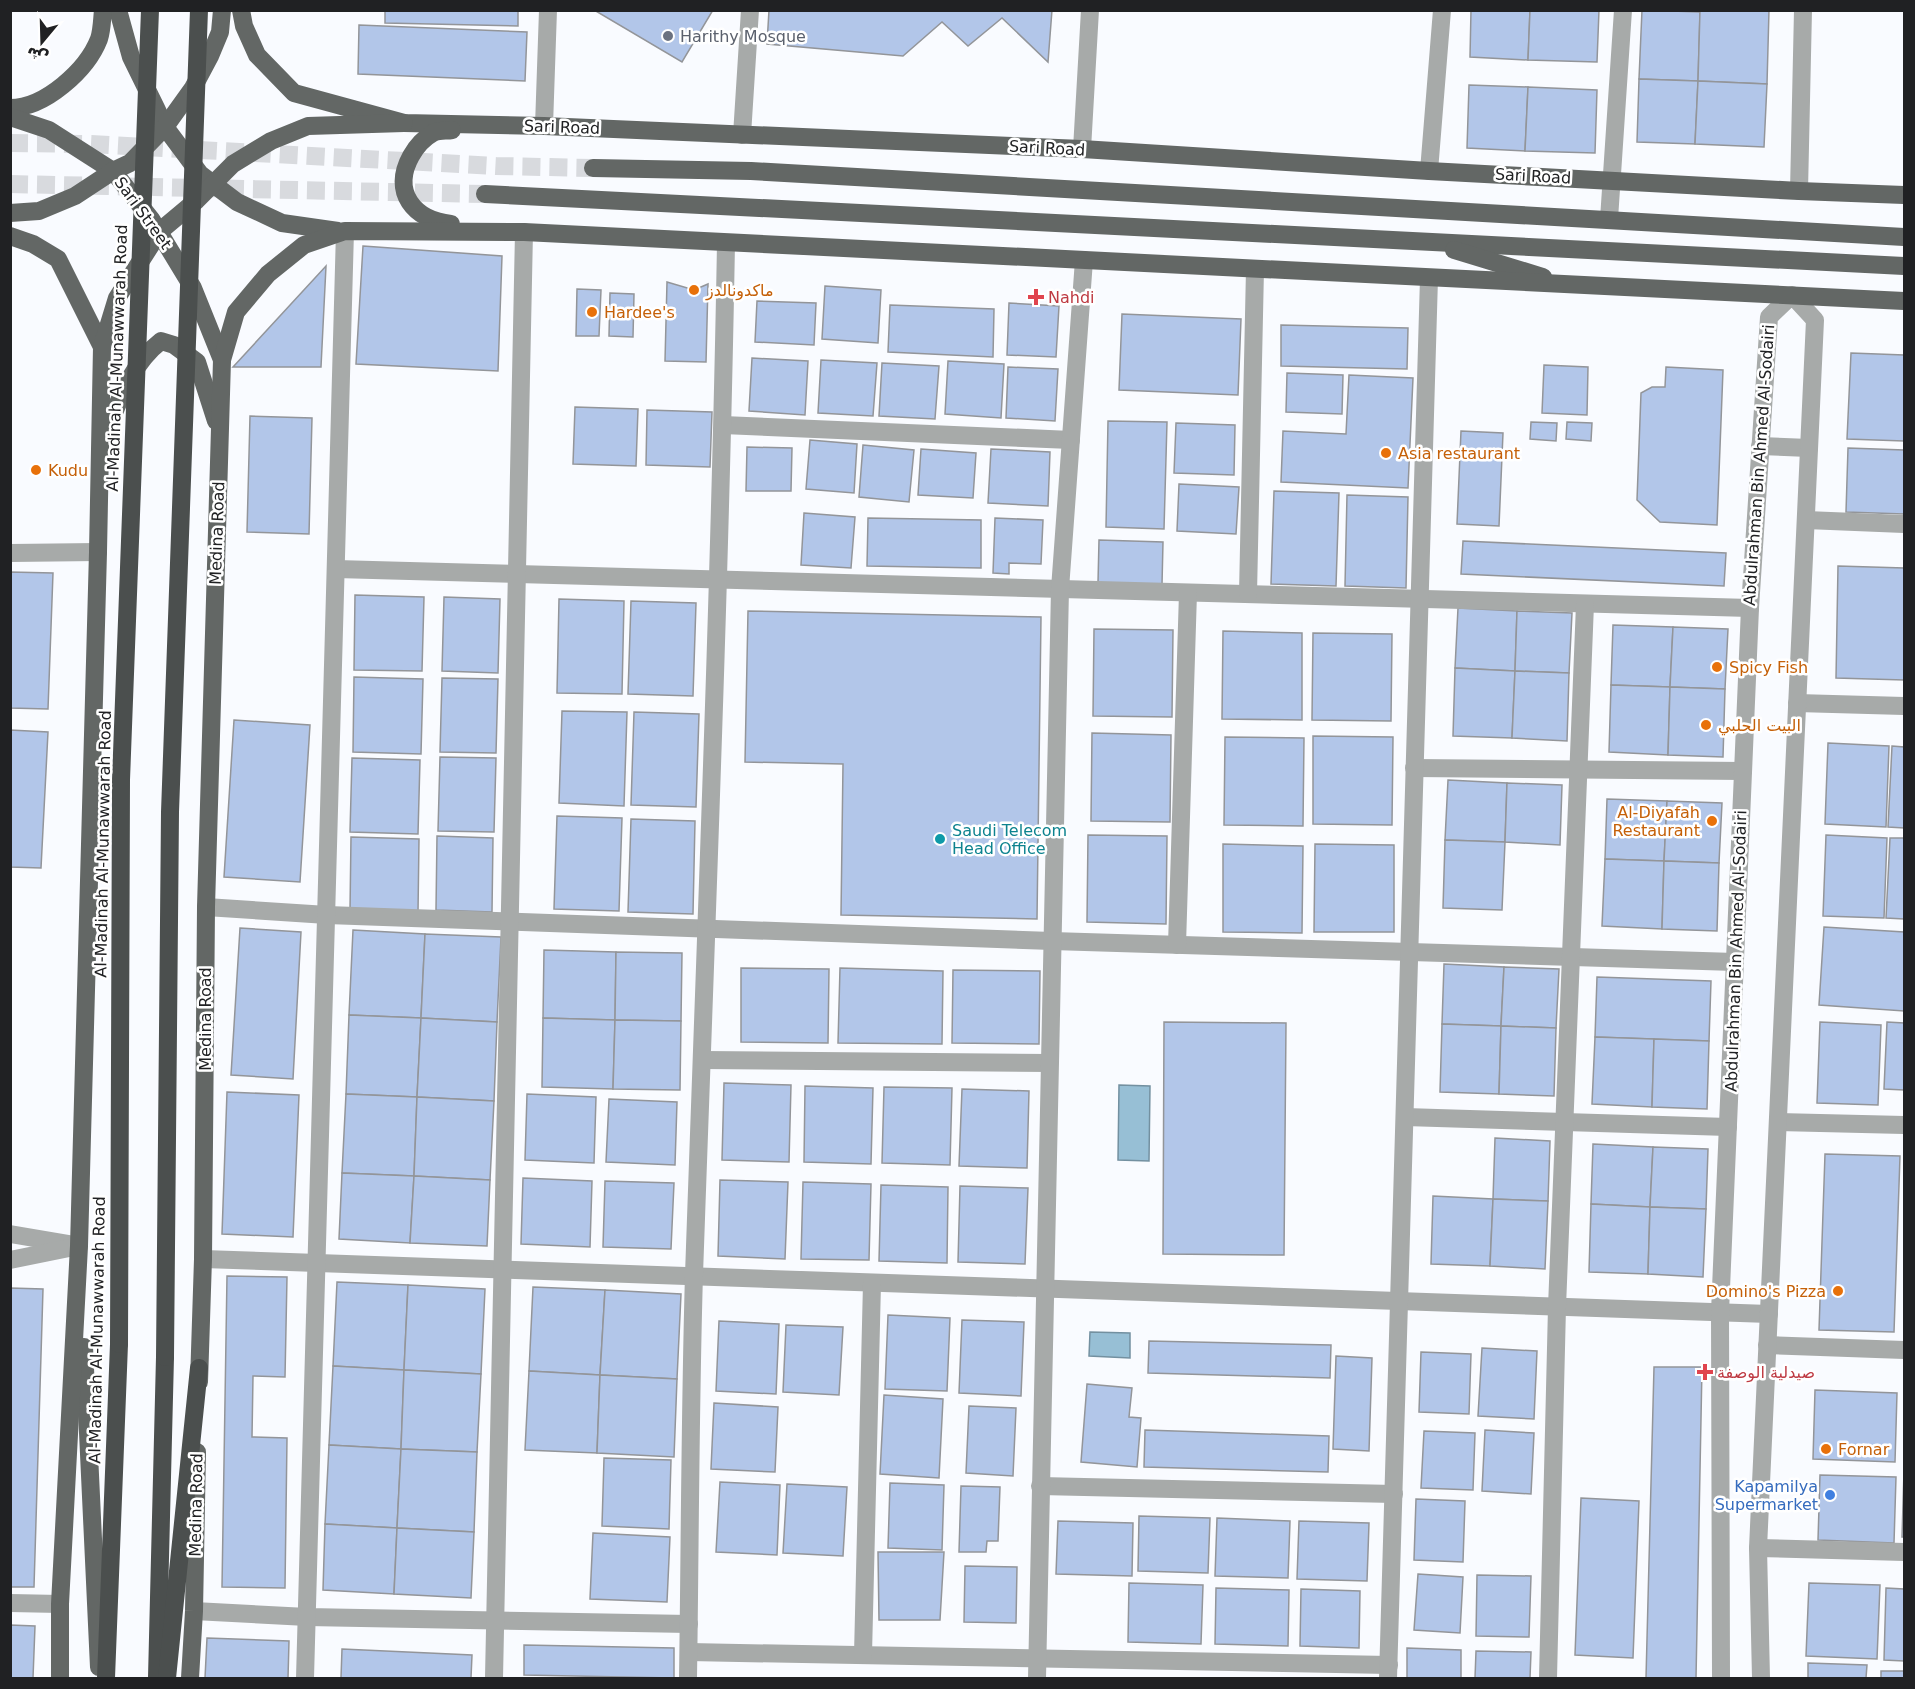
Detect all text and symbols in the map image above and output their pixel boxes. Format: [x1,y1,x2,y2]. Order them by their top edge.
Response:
north arrow [12,12,72,72]
place label: Harithy Mosque [680,27,806,46]
marker: Harithy Mosque [661,29,675,43]
text: ش [24,43,51,68]
street label: Sari Road [524,116,600,138]
street label: Sari Road [1008,137,1086,159]
street label: Sari Road [1494,165,1572,187]
street label: Sari Street [110,173,176,253]
street label: Al-Madinah Al-Munawwarah Road [103,224,131,492]
place label: ماكدونالدز [705,281,774,301]
marker: ماكدونالدز [687,283,701,297]
place label: Nahdi [1048,288,1095,307]
marker: Nahdi [1029,290,1043,304]
place label: Hardee's [604,303,675,322]
marker: Hardee's [585,305,599,319]
street label: Abdulrahman Bin Ahmed Al-Sodairi [1740,324,1778,606]
place label: Asia restaurant [1398,444,1520,463]
marker: Asia restaurant [1379,446,1393,460]
place label: Kudu [48,461,88,480]
marker: Kudu [29,463,43,477]
street label: Medina Road [206,481,228,585]
place label: Spicy Fish [1729,658,1808,677]
marker: Spicy Fish [1710,660,1724,674]
street label: Al-Madinah Al-Munawwarah Road [91,710,115,978]
place label: البيت الحلبي [1718,716,1801,736]
marker: البيت الحلبي [1699,718,1713,732]
place label: Al-Diyafah Restaurant [1612,803,1700,840]
street label: Abdulrahman Bin Ahmed Al-Sodairi [1722,810,1750,1092]
marker: Al-Diyafah Restaurant [1705,814,1719,828]
place label: Saudi Telecom Head Office [952,821,1067,858]
marker: Saudi Telecom Head Office [933,832,947,846]
street label: Medina Road [196,967,215,1071]
street label: Al-Madinah Al-Munawwarah Road [85,1196,109,1464]
place label: Domino's Pizza [1706,1282,1826,1301]
marker: Domino's Pizza [1831,1284,1845,1298]
place label: صيدلية الوصفة [1717,1363,1815,1383]
marker: صيدلية الوصفة [1698,1365,1712,1379]
place label: Fornar [1838,1440,1890,1459]
marker: Fornar [1819,1442,1833,1456]
street label: Medina Road [186,1453,206,1557]
place label: Kapamilya Supermarket [1715,1477,1818,1514]
marker: Kapamilya Supermarket [1823,1488,1837,1502]

